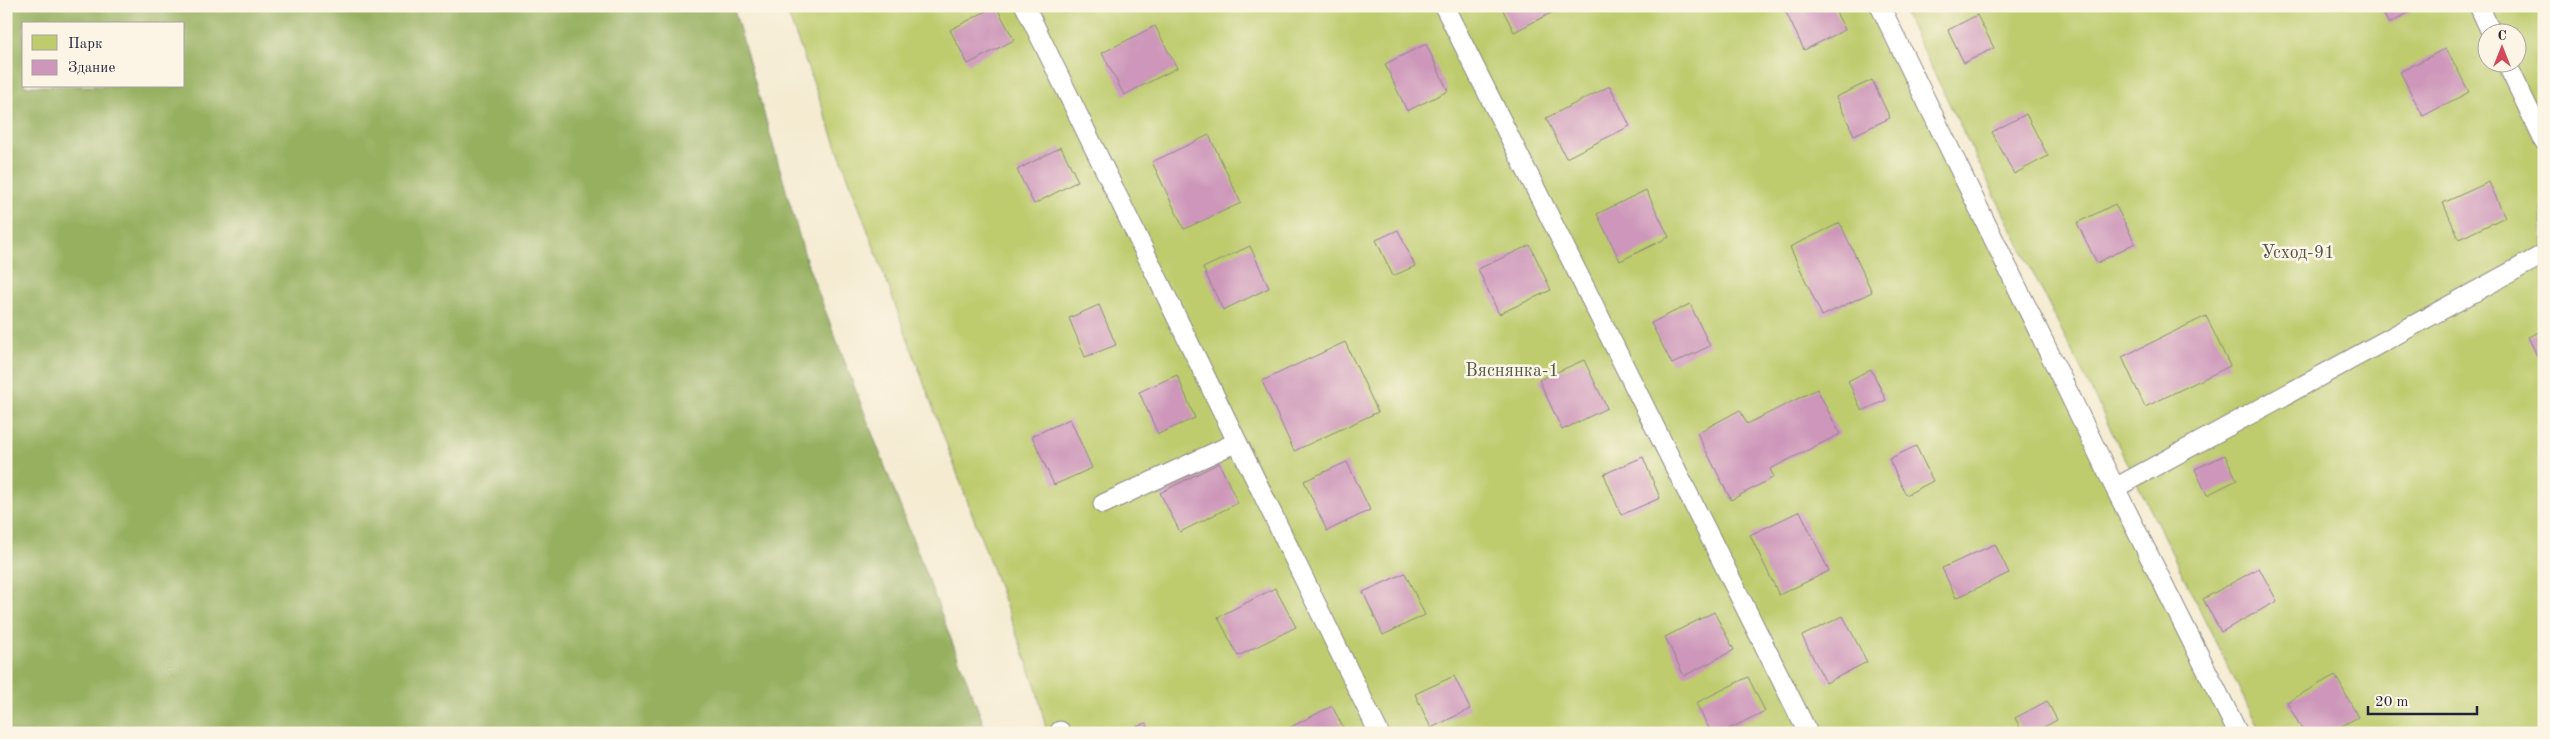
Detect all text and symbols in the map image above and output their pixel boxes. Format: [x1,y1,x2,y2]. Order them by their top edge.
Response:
legend [22,22,185,88]
north arrow [2478,22,2528,72]
text: С [2497,29,2507,43]
text: Парк [68,37,103,52]
text: Здание [68,61,115,76]
park label: Усход-91 [2261,244,2335,262]
park label: Вяснянка-1 [1465,362,1559,380]
scale bar [2368,684,2476,716]
text: 20 m [2375,695,2409,710]

